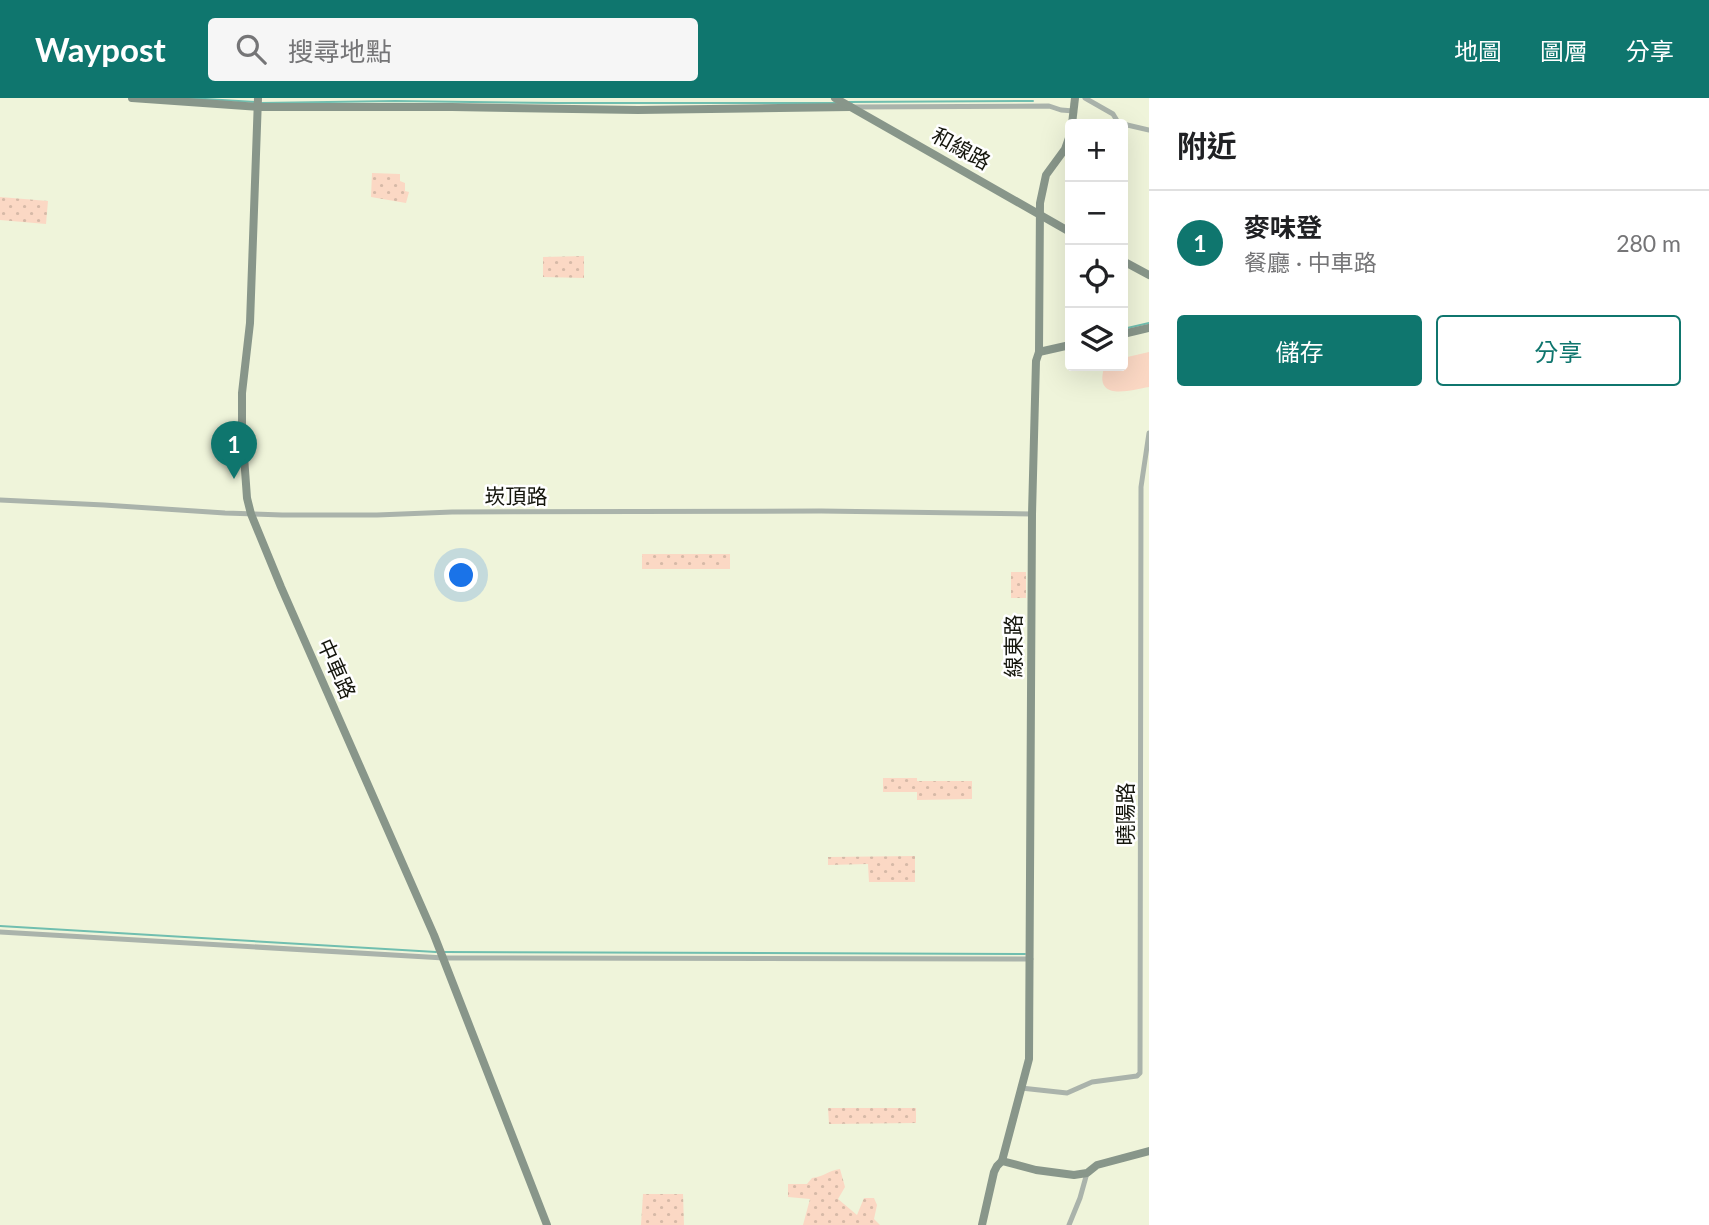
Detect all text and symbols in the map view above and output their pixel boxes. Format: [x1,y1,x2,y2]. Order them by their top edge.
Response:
search box [208,18,698,81]
text: Waypost [35,29,166,69]
icon: search [232,30,270,68]
text: 搜尋地點 [288,35,392,67]
text: 地圖 [1454,36,1502,65]
text: 圖層 [1540,36,1588,65]
text: 分享 [1626,36,1674,65]
map controls [1065,119,1128,371]
button: + [1065,119,1128,182]
street label: 和線路 [928,121,995,174]
text: 附近 [1177,127,1237,163]
button: − [1065,182,1128,245]
text: 麥味登 [1244,211,1322,243]
text: 1 [1193,229,1207,257]
text: 280 m [1616,229,1681,257]
button: locate [1065,245,1128,308]
text: 餐廳 · 中車路 [1244,248,1377,276]
button: layers [1065,308,1128,371]
button: 儲存 [1177,315,1422,386]
button: 分享 [1436,315,1681,386]
pin: 1 [211,421,257,479]
street label: 崁頂路 [485,483,548,508]
your location [444,558,478,592]
street label: 線東路 [1000,615,1025,678]
street label: 中車路 [313,635,362,702]
street label: 曉陽路 [1112,783,1137,846]

